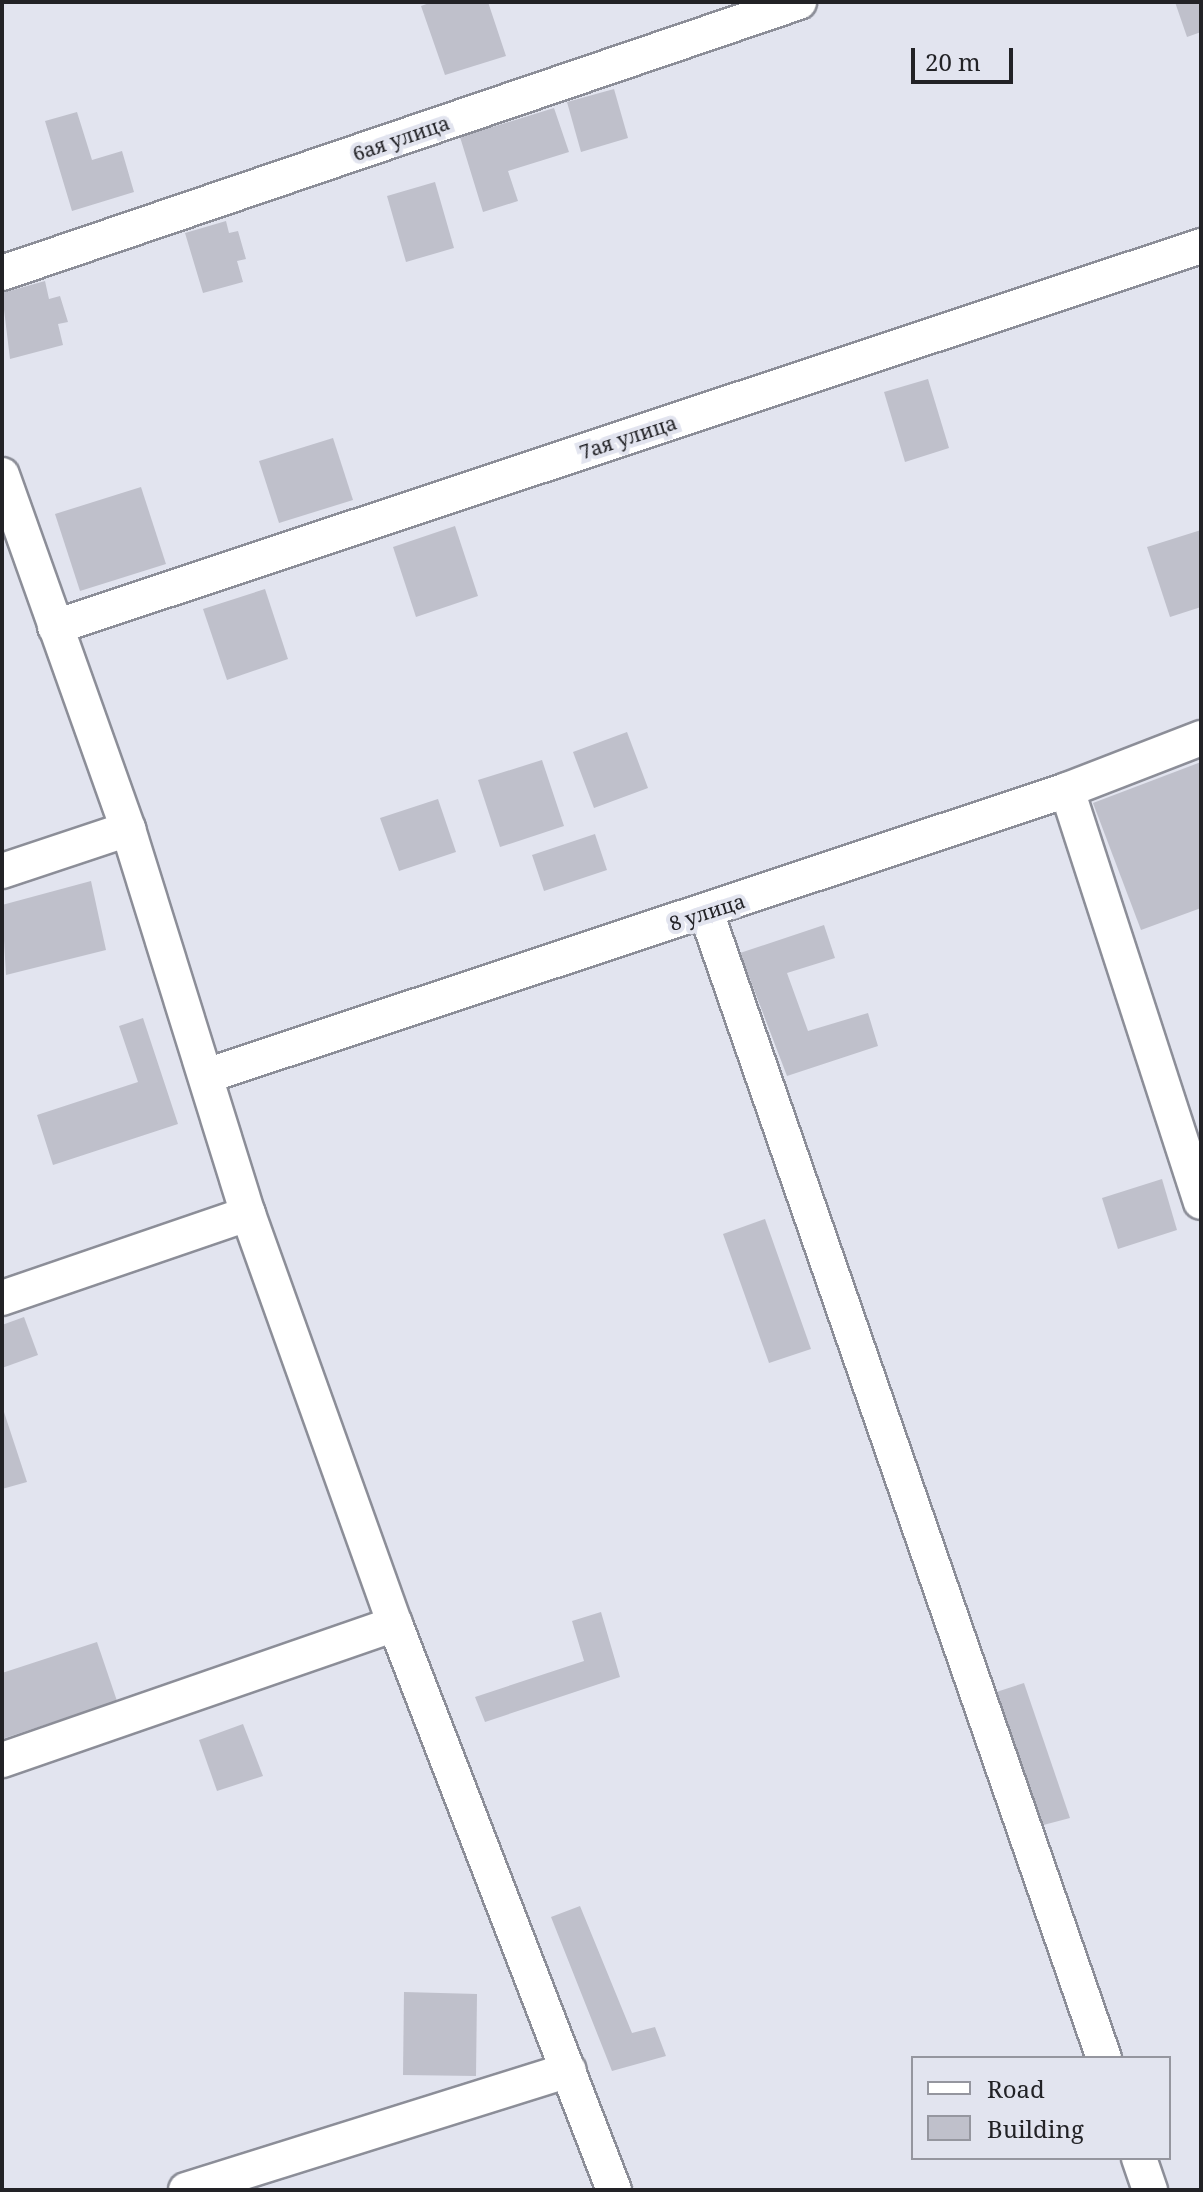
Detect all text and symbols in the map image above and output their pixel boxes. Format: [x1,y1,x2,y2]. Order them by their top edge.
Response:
scale bar [915,32,1017,82]
text: 20 m [925,45,981,78]
street label: 6ая улица [349,110,453,166]
street label: 7ая улица [576,410,680,464]
street label: 8 улица [666,889,748,935]
legend [911,2056,1171,2160]
text: Road [987,2072,1045,2105]
text: Building [987,2112,1084,2145]

